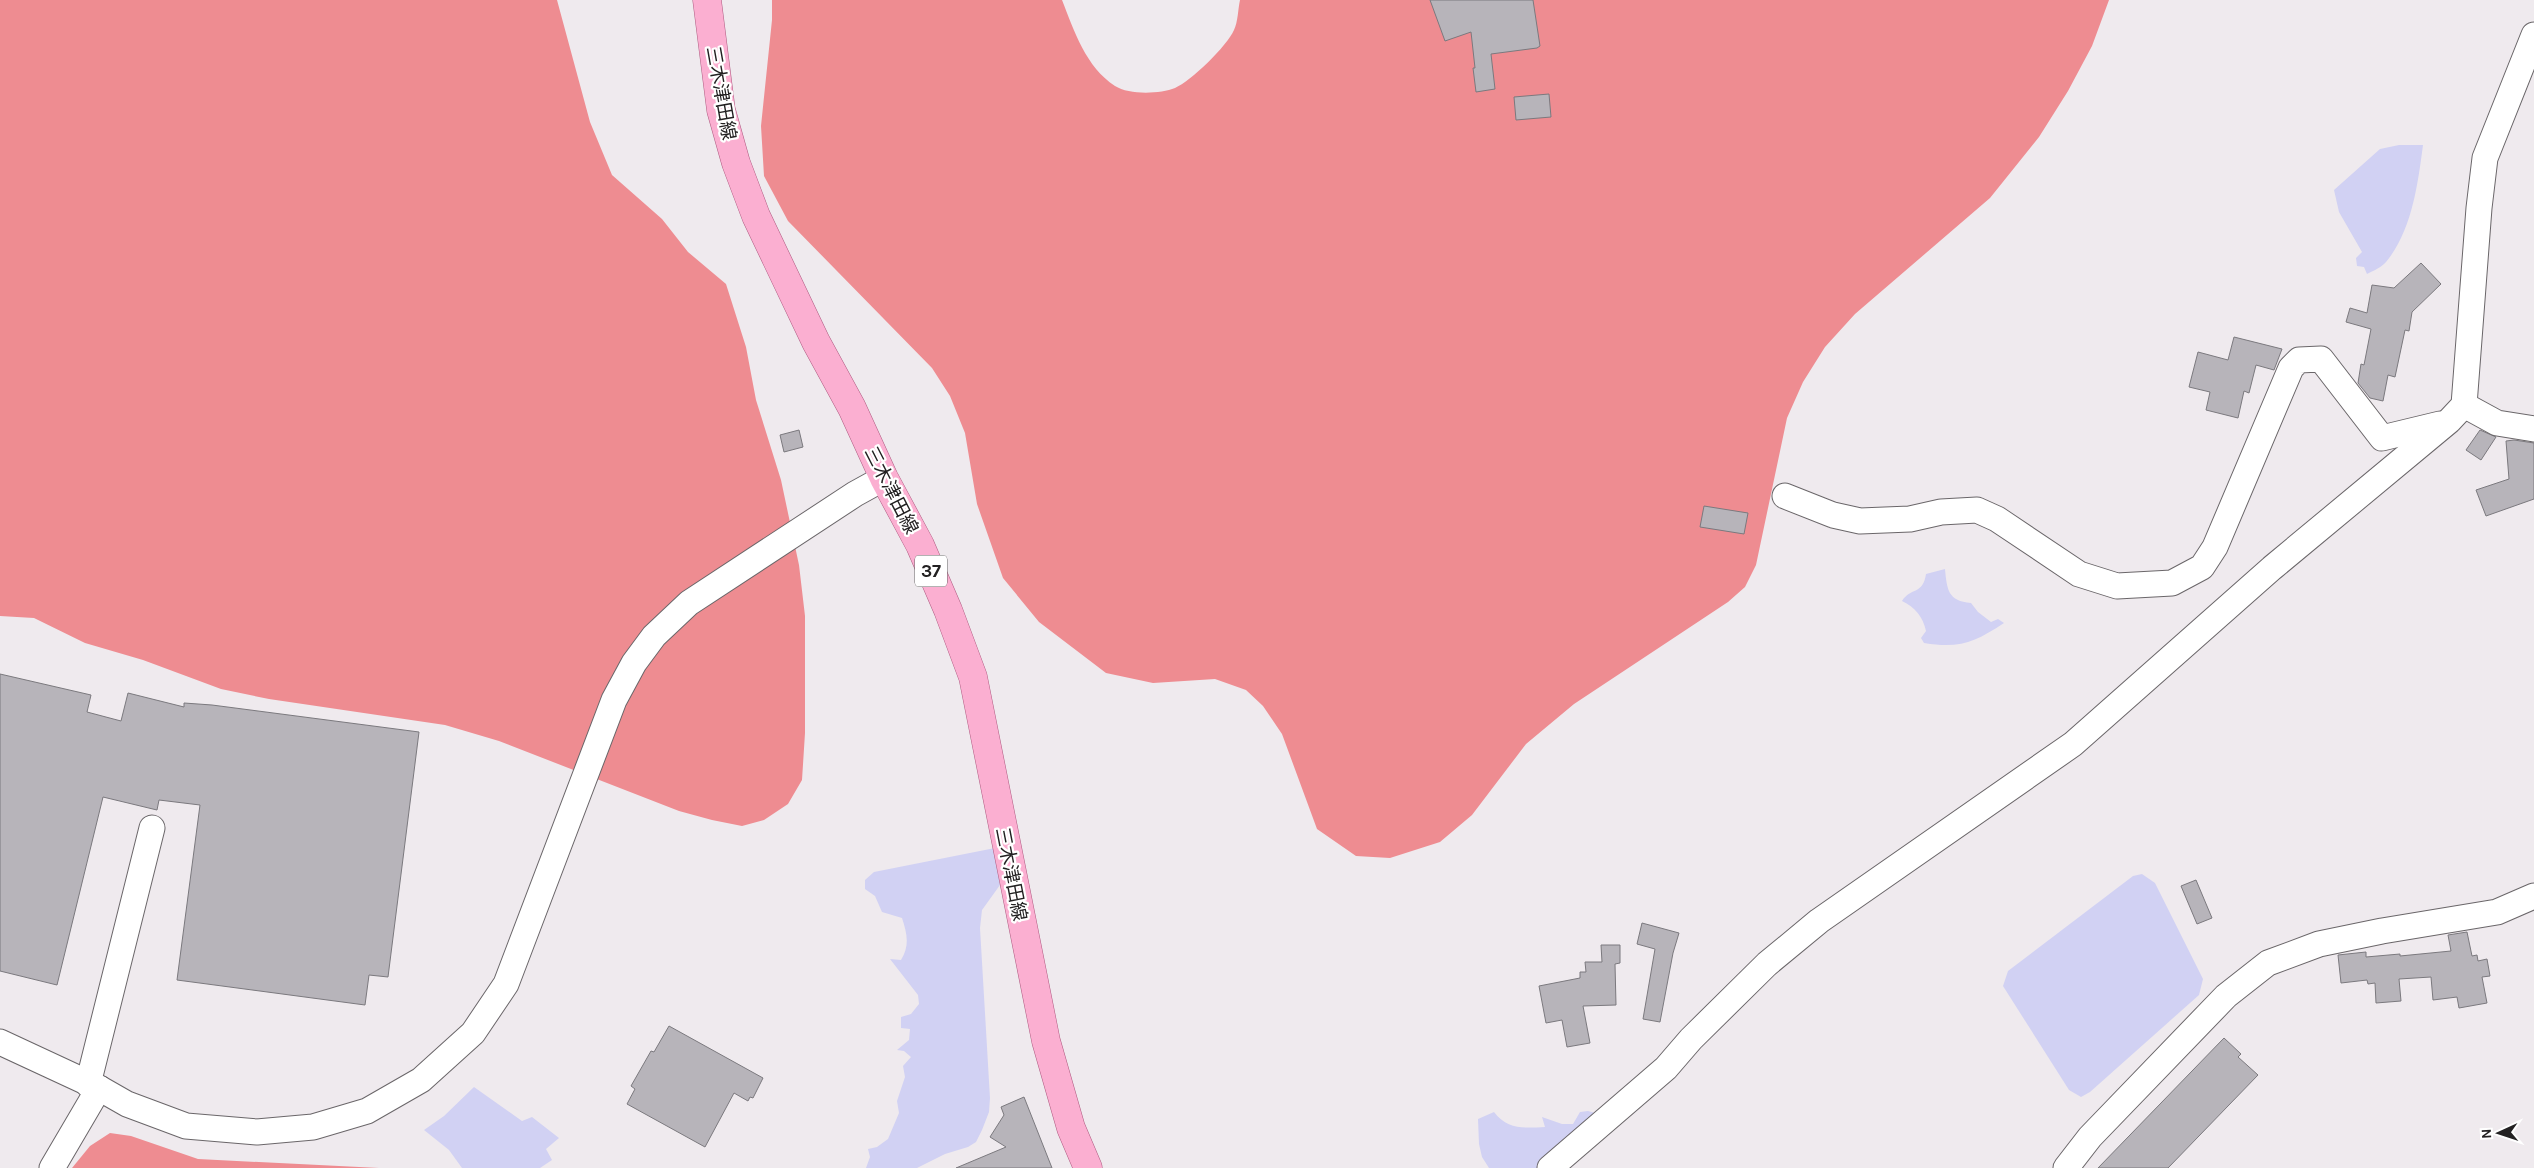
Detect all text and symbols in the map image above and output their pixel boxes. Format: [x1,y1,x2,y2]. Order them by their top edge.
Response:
street label: 三木津田線 [702,44,740,142]
street label: 三木津田線 [860,443,922,538]
road number: 37 [915,556,947,586]
street label: 三木津田線 [991,825,1031,923]
north arrow [2474,1108,2524,1158]
text: N [2478,1128,2495,1139]

